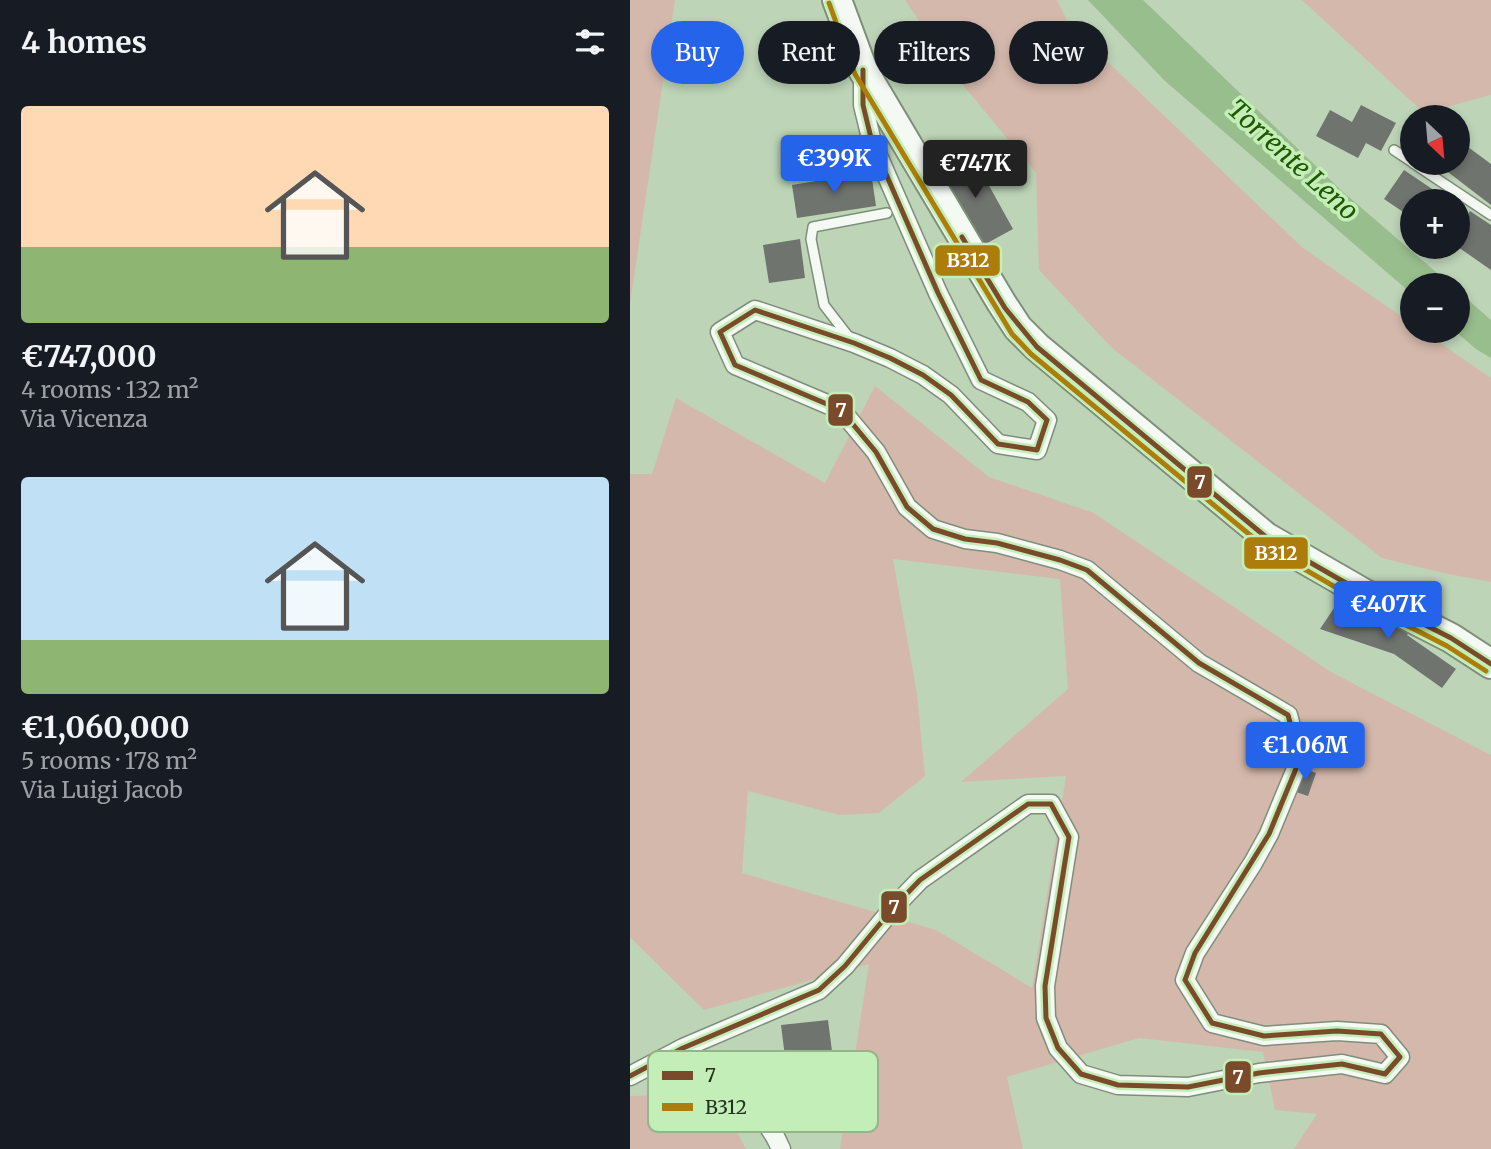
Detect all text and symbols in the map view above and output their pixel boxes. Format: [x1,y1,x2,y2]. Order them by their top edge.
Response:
chip: Buy [651,21,744,84]
chip: Rent [758,21,860,84]
chip: Filters [874,21,995,84]
chip: New [1009,21,1108,84]
text: 4 homes [21,23,147,61]
icon: filters [571,23,609,61]
water label: Torrente Leno [1221,92,1366,227]
north arrow [1400,105,1470,175]
map controls [1400,105,1470,343]
pin: €399K [785,136,883,195]
pin: €747K [926,140,1024,200]
text: €399K [797,143,871,172]
text: €747K [939,148,1011,177]
icon: home [252,152,378,278]
button: + [1400,189,1470,259]
line badge: B312 [934,244,1001,277]
text: B312 [947,248,989,272]
button: − [1400,273,1470,343]
text: €747,000 [21,337,157,375]
text: 4 rooms · 132 m² [21,375,198,404]
line badge: 7 [827,393,854,427]
text: 7 [835,398,847,422]
text: Via Vicenza [21,404,148,433]
line badge: 7 [1186,465,1213,499]
text: 7 [1194,470,1206,494]
icon: home [252,523,378,649]
line badge: B312 [1243,536,1309,570]
text: B312 [1255,541,1297,565]
pin: €407K [1339,582,1437,641]
text: €407K [1350,589,1426,618]
text: €1,060,000 [21,708,190,746]
pin: €1.06M [1248,722,1362,782]
text: €1.06M [1262,730,1348,759]
text: 5 rooms · 178 m² [21,746,197,775]
text: Via Luigi Jacob [21,775,183,804]
line badge: 7 [880,890,908,924]
text: 7 [888,895,900,919]
legend [648,1051,878,1132]
line badge: 7 [1224,1060,1252,1094]
text: 7 [705,1063,716,1087]
text: 7 [1232,1065,1244,1089]
text: B312 [705,1095,747,1119]

